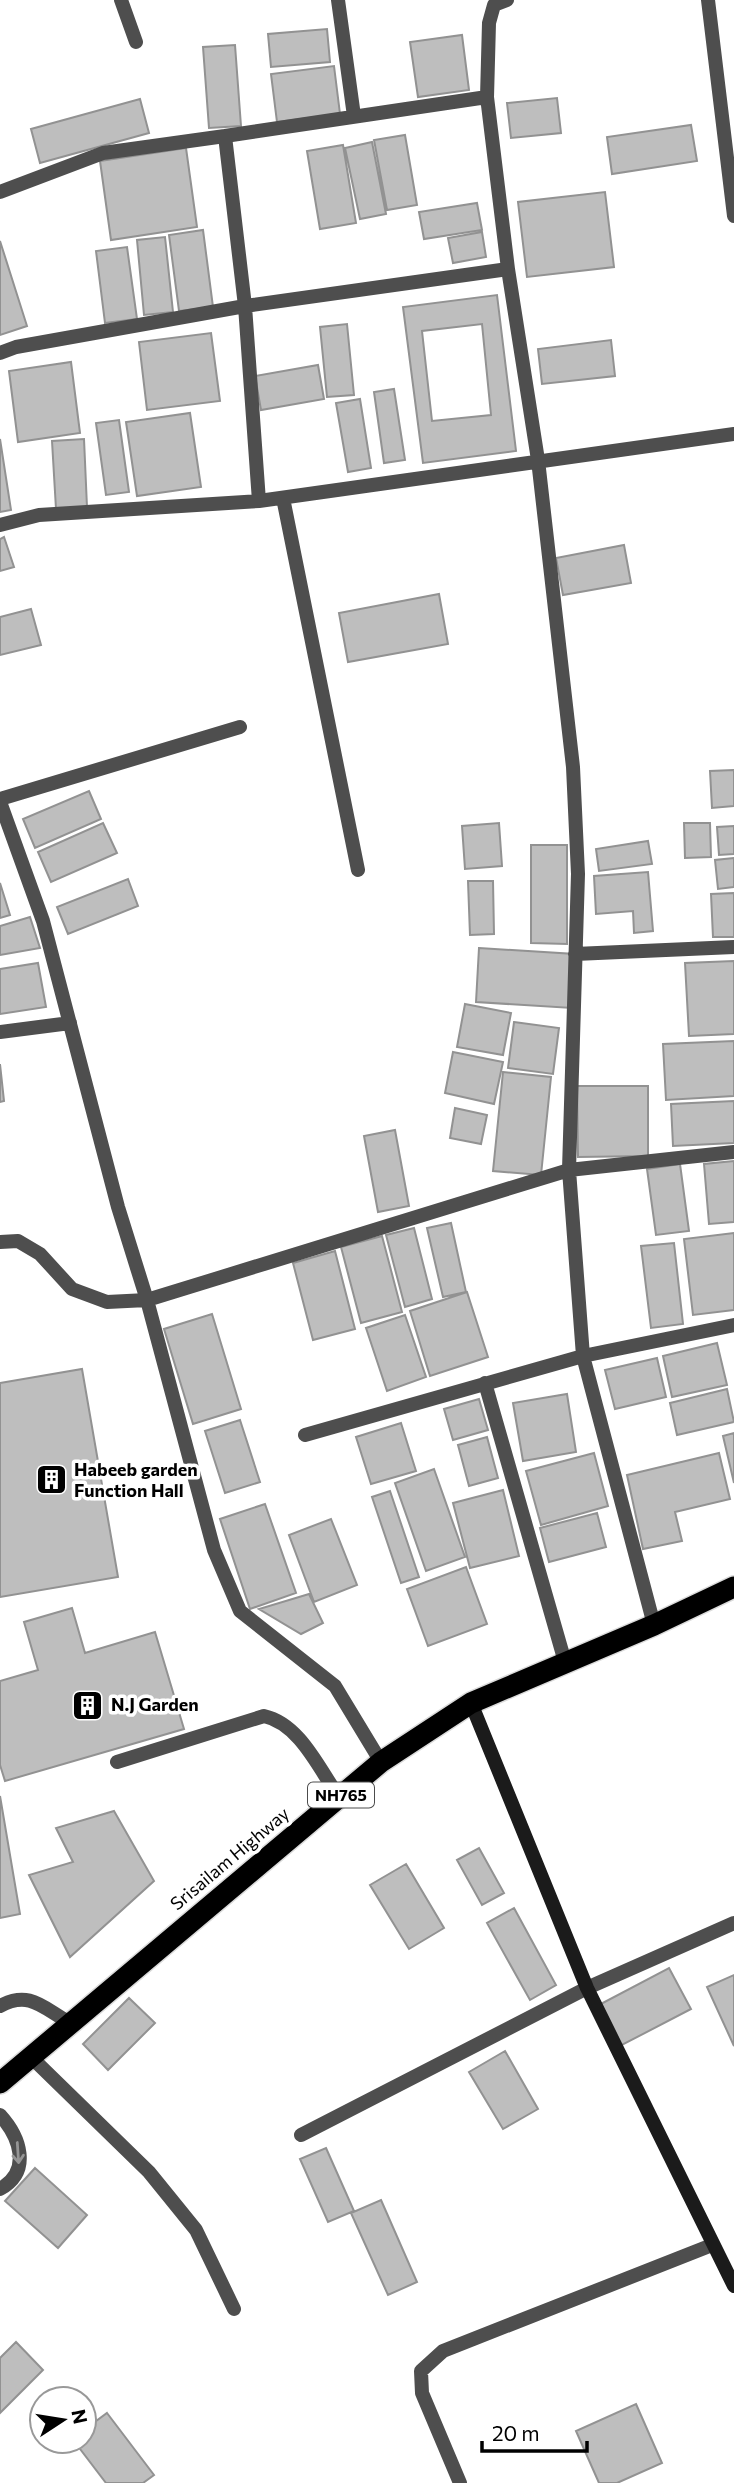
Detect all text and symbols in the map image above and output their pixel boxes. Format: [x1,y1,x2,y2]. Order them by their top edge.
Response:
place label: Habeeb garden Function Hall [74,1458,198,1501]
building icon: Habeeb garden Function Hall [34,1463,68,1497]
building icon: N.J Garden [71,1688,105,1722]
place label: N.J Garden [111,1693,199,1715]
road number: NH765 [308,1783,374,1808]
street label: Srisailam Highway [165,1802,293,1914]
one-way arrow [12,2141,25,2164]
north arrow [28,2385,98,2455]
text: N [67,2407,93,2426]
scale bar [482,2410,587,2454]
text: 20 m [492,2420,540,2445]

